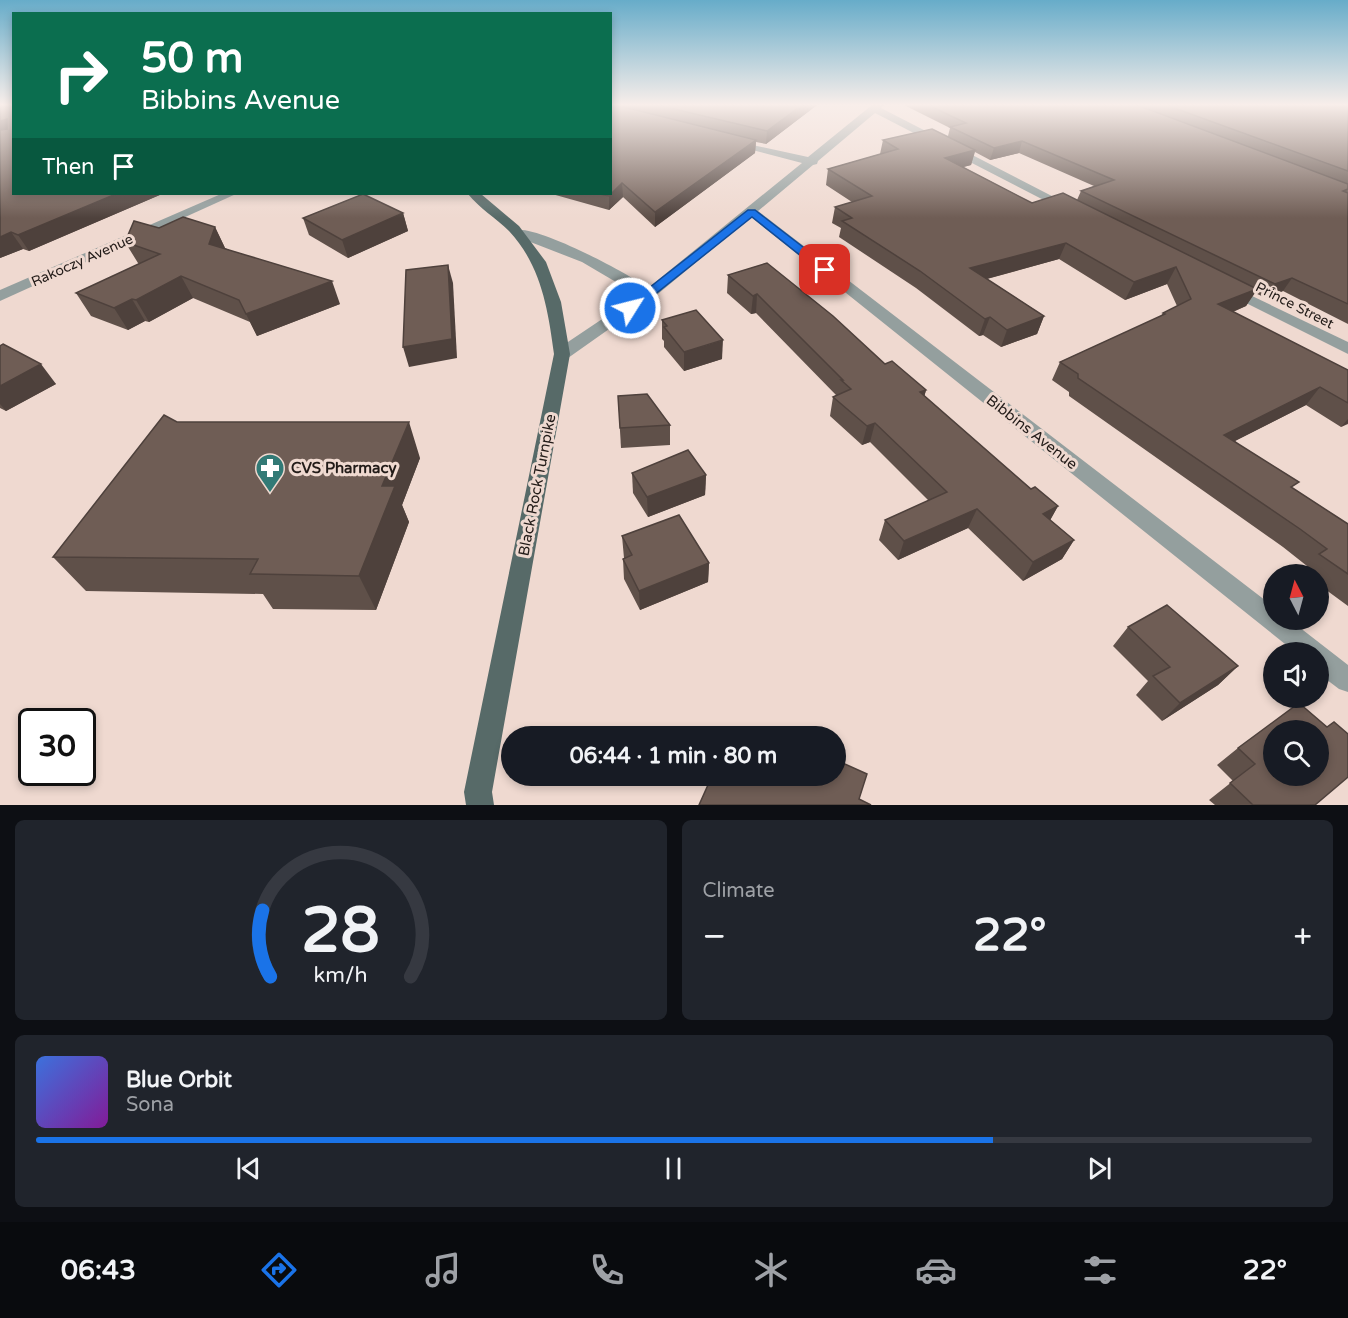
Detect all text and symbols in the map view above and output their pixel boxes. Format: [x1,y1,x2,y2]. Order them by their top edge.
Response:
text: 50 m [141,33,243,84]
icon: right [42,36,120,114]
text: Bibbins Avenue [141,84,340,117]
icon: arrive [107,150,140,183]
text: Then [42,154,95,180]
street label: Rakoczy Avenue [29,230,136,291]
pin [799,244,850,295]
icon: arrive [808,253,841,286]
position arrow [598,276,662,340]
street label: Prince Street [1253,278,1337,333]
street label: Bibbins Avenue [983,391,1081,473]
street label: Black Rock Turnpike [514,412,560,558]
pharmacy icon: CVS Pharmacy [254,452,286,494]
place label: CVS Pharmacy [291,459,396,478]
north arrow [1263,564,1329,630]
map controls [1263,564,1329,786]
button: sound [1263,642,1329,708]
speed limit sign: 30 [18,708,96,786]
button: search [1263,720,1329,786]
text: 06:44 · 1 min · 80 m [570,743,777,769]
text: Climate [703,879,775,903]
text: 28 [302,894,380,969]
text: 22° [973,909,1046,963]
text: − [703,917,726,956]
text: + [1293,917,1312,956]
text: km/h [314,962,368,988]
text: Blue Orbit [126,1067,232,1093]
text: Sona [126,1093,174,1117]
icon: previous [232,1152,265,1185]
icon: pause [657,1152,690,1185]
icon: next [1083,1152,1116,1185]
icon: directions [258,1249,300,1291]
icon: music [422,1249,464,1291]
icon: phone [586,1249,628,1291]
icon: climate [750,1249,792,1291]
icon: car [915,1249,957,1291]
icon: filters [1079,1249,1121,1291]
text: 06:43 [61,1254,136,1287]
text: 22° [1243,1254,1287,1287]

